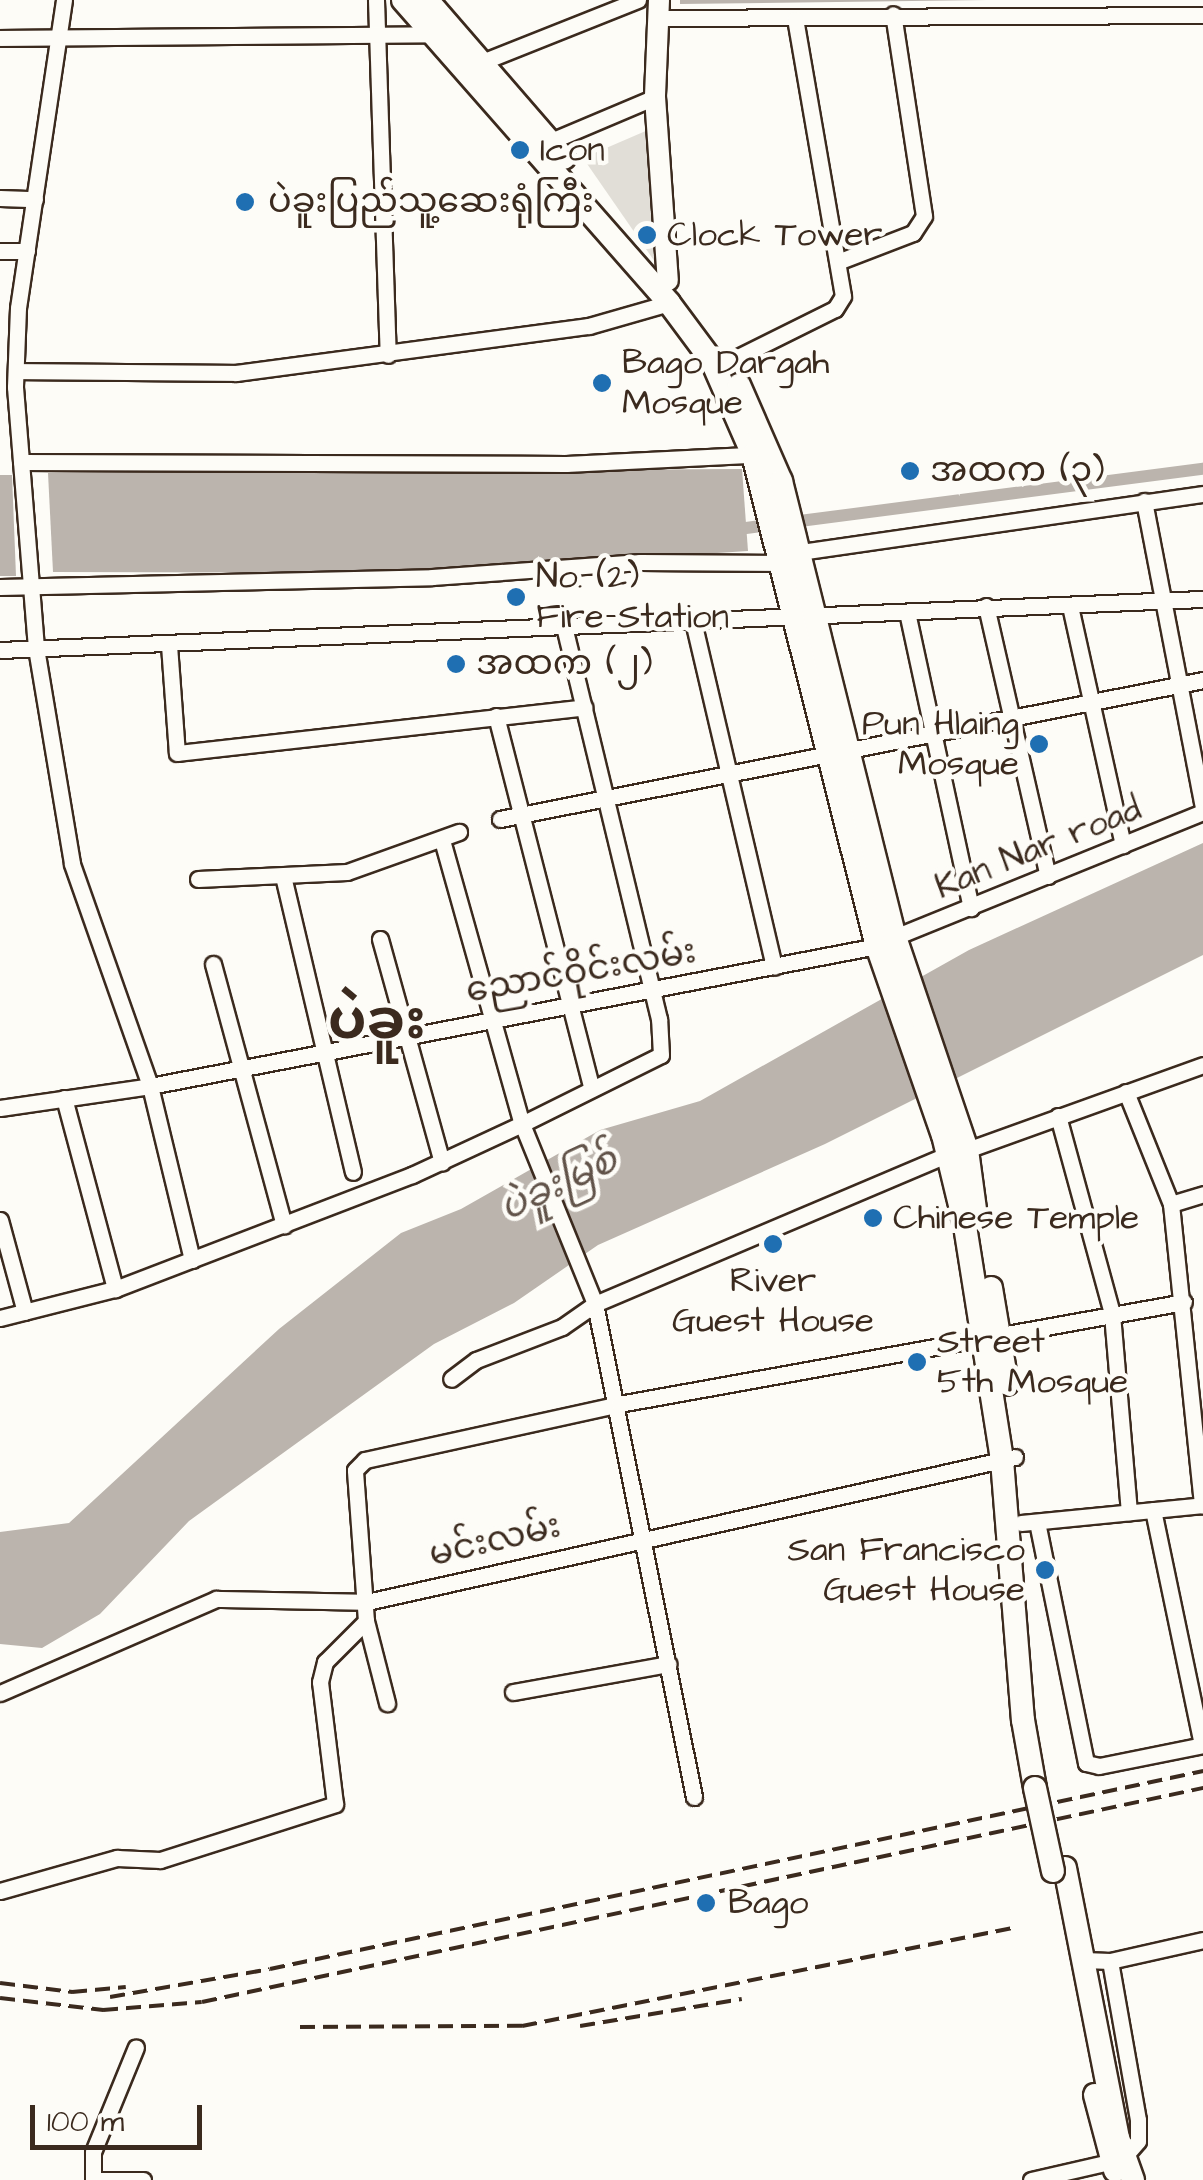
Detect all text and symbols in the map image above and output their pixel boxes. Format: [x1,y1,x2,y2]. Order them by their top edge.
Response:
place label: Icon [540,129,605,171]
marker: Icon [509,139,531,161]
place label: ပဲခူးပြည်သူ့ဆေးရုံကြီး [268,181,594,223]
marker: ပဲခူးပြည်သူ့ဆေးရုံကြီး [232,189,258,215]
place label: Clock Tower [667,214,883,256]
marker: Clock Tower [636,224,658,246]
place label: Bago Dargah Mosque [622,342,829,424]
marker: Bago Dargah Mosque [591,372,613,394]
place label: အထက (၃) [930,450,1104,492]
marker: အထက (၃) [899,460,921,482]
place label: No. (2) Fire Station [536,556,729,638]
marker: No. (2) Fire Station [505,586,527,608]
place label: အထက (၂) [476,643,652,685]
marker: အထက (၂) [445,653,467,675]
place label: Pun Hlaing Mosque [862,703,1019,785]
marker: Pun Hlaing Mosque [1028,733,1050,755]
street label: Kan Nar road [929,788,1147,908]
street label: ညောင်ဝိုင်းလမ်း [463,931,699,1013]
district label: ပဲခူး [328,990,426,1056]
water label: ပဲခူးမြစ် [493,1138,625,1232]
place label: Chinese Temple [893,1197,1139,1239]
marker: Chinese Temple [862,1207,884,1229]
marker: River Guest House [762,1233,784,1255]
place label: River Guest House [672,1260,874,1342]
place label: Street 5th Mosque [937,1321,1128,1403]
marker: Street 5th Mosque [906,1351,928,1373]
street label: မင်းလမ်း [425,1506,565,1576]
place label: San Francisco Guest House [787,1529,1025,1611]
marker: San Francisco Guest House [1034,1559,1056,1581]
place label: Bago [728,1882,808,1924]
marker: Bago [693,1890,719,1916]
scale bar [35,2085,208,2147]
text: 100 m [47,2101,124,2143]

